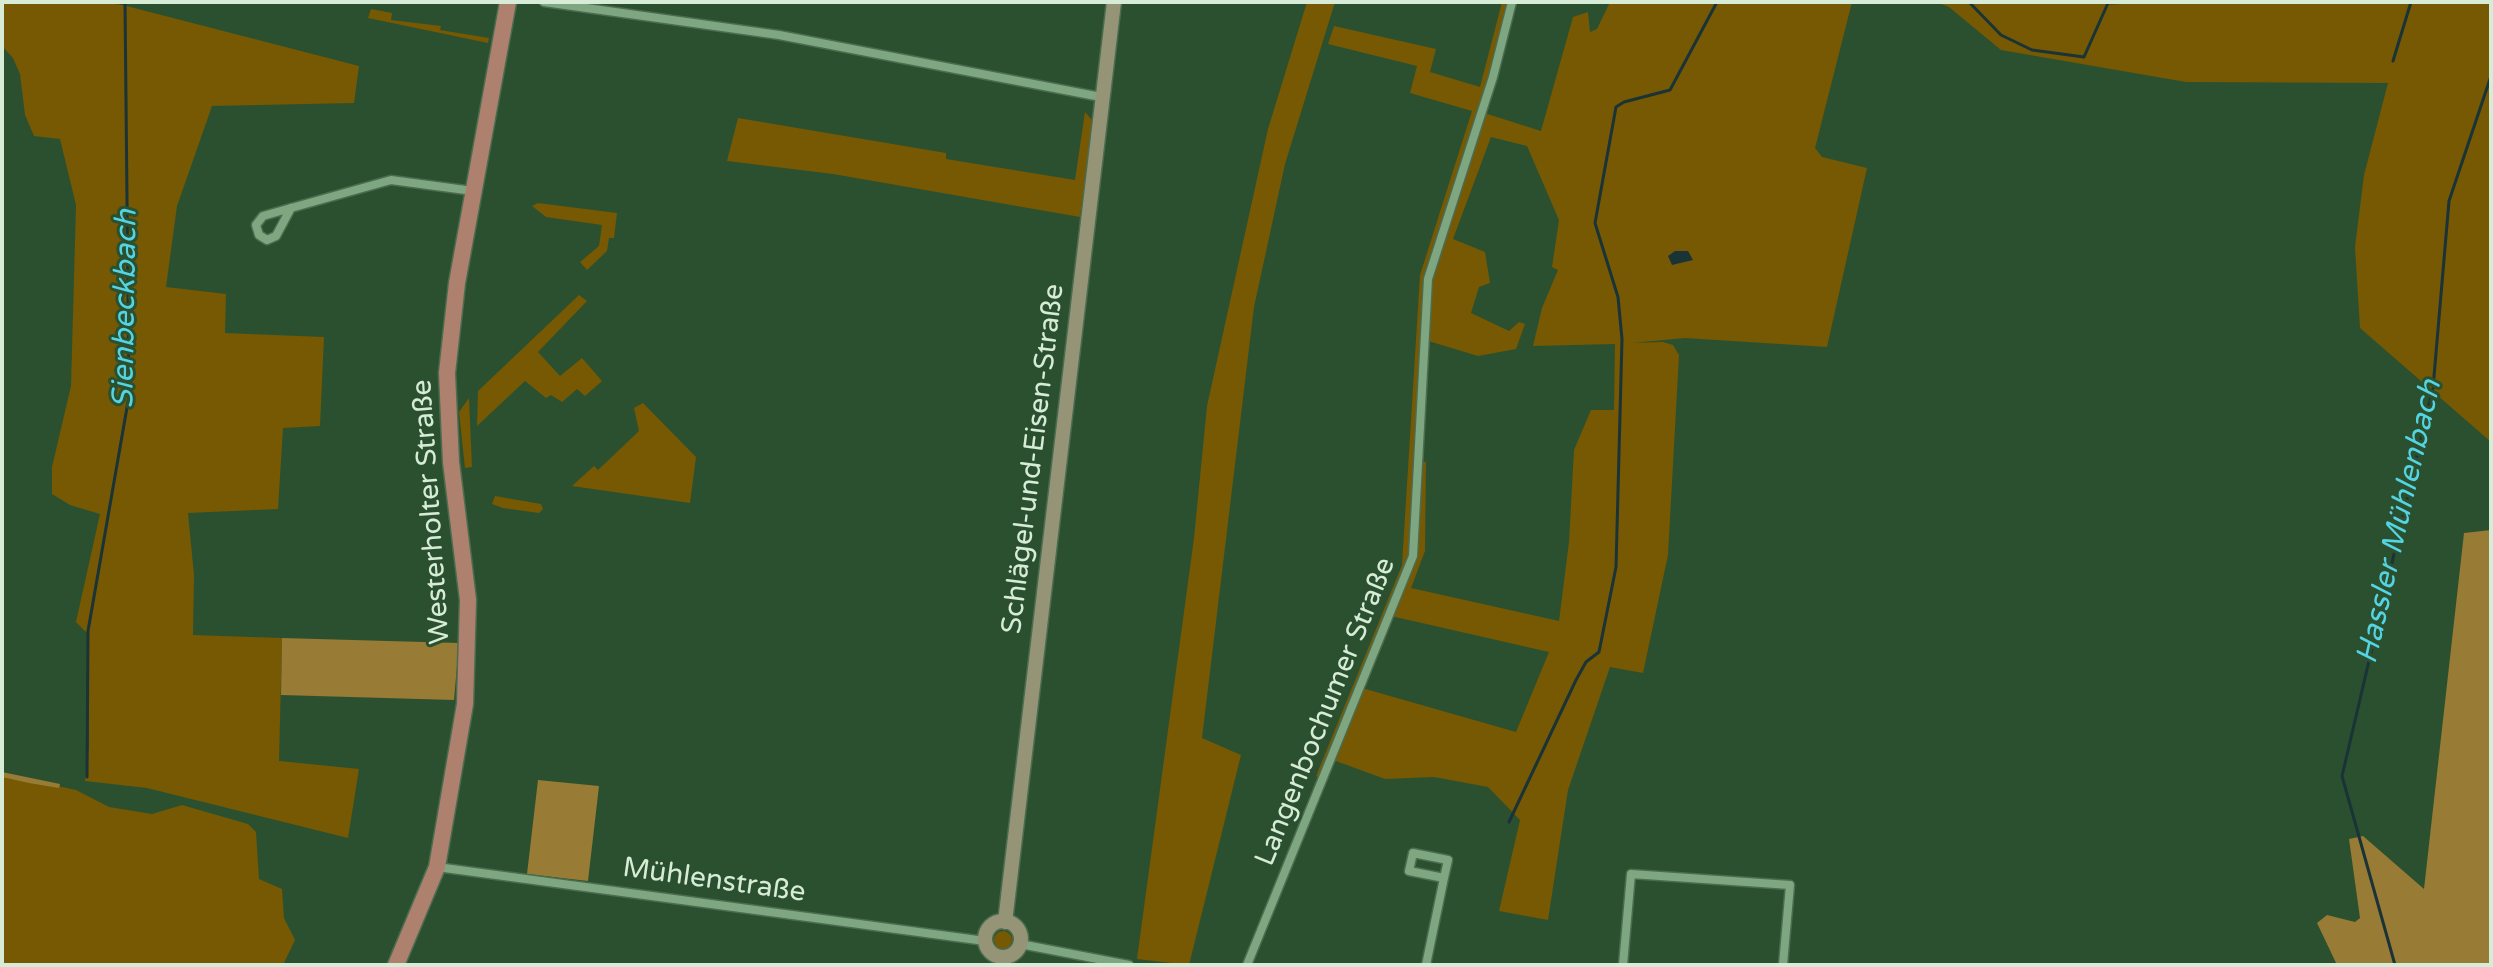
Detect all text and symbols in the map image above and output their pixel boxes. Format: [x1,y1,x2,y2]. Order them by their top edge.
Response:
water label: Sienbeckbach [106,209,146,409]
street label: Schlägel-und-Eisen-Straße [996,282,1072,636]
water label: Hassler Mühlenbach [2350,377,2450,667]
street label: Westerholter Straße [406,378,458,646]
street label: Langenbochumer Straße [1249,553,1403,871]
street label: Mühlenstraße [621,852,807,910]

